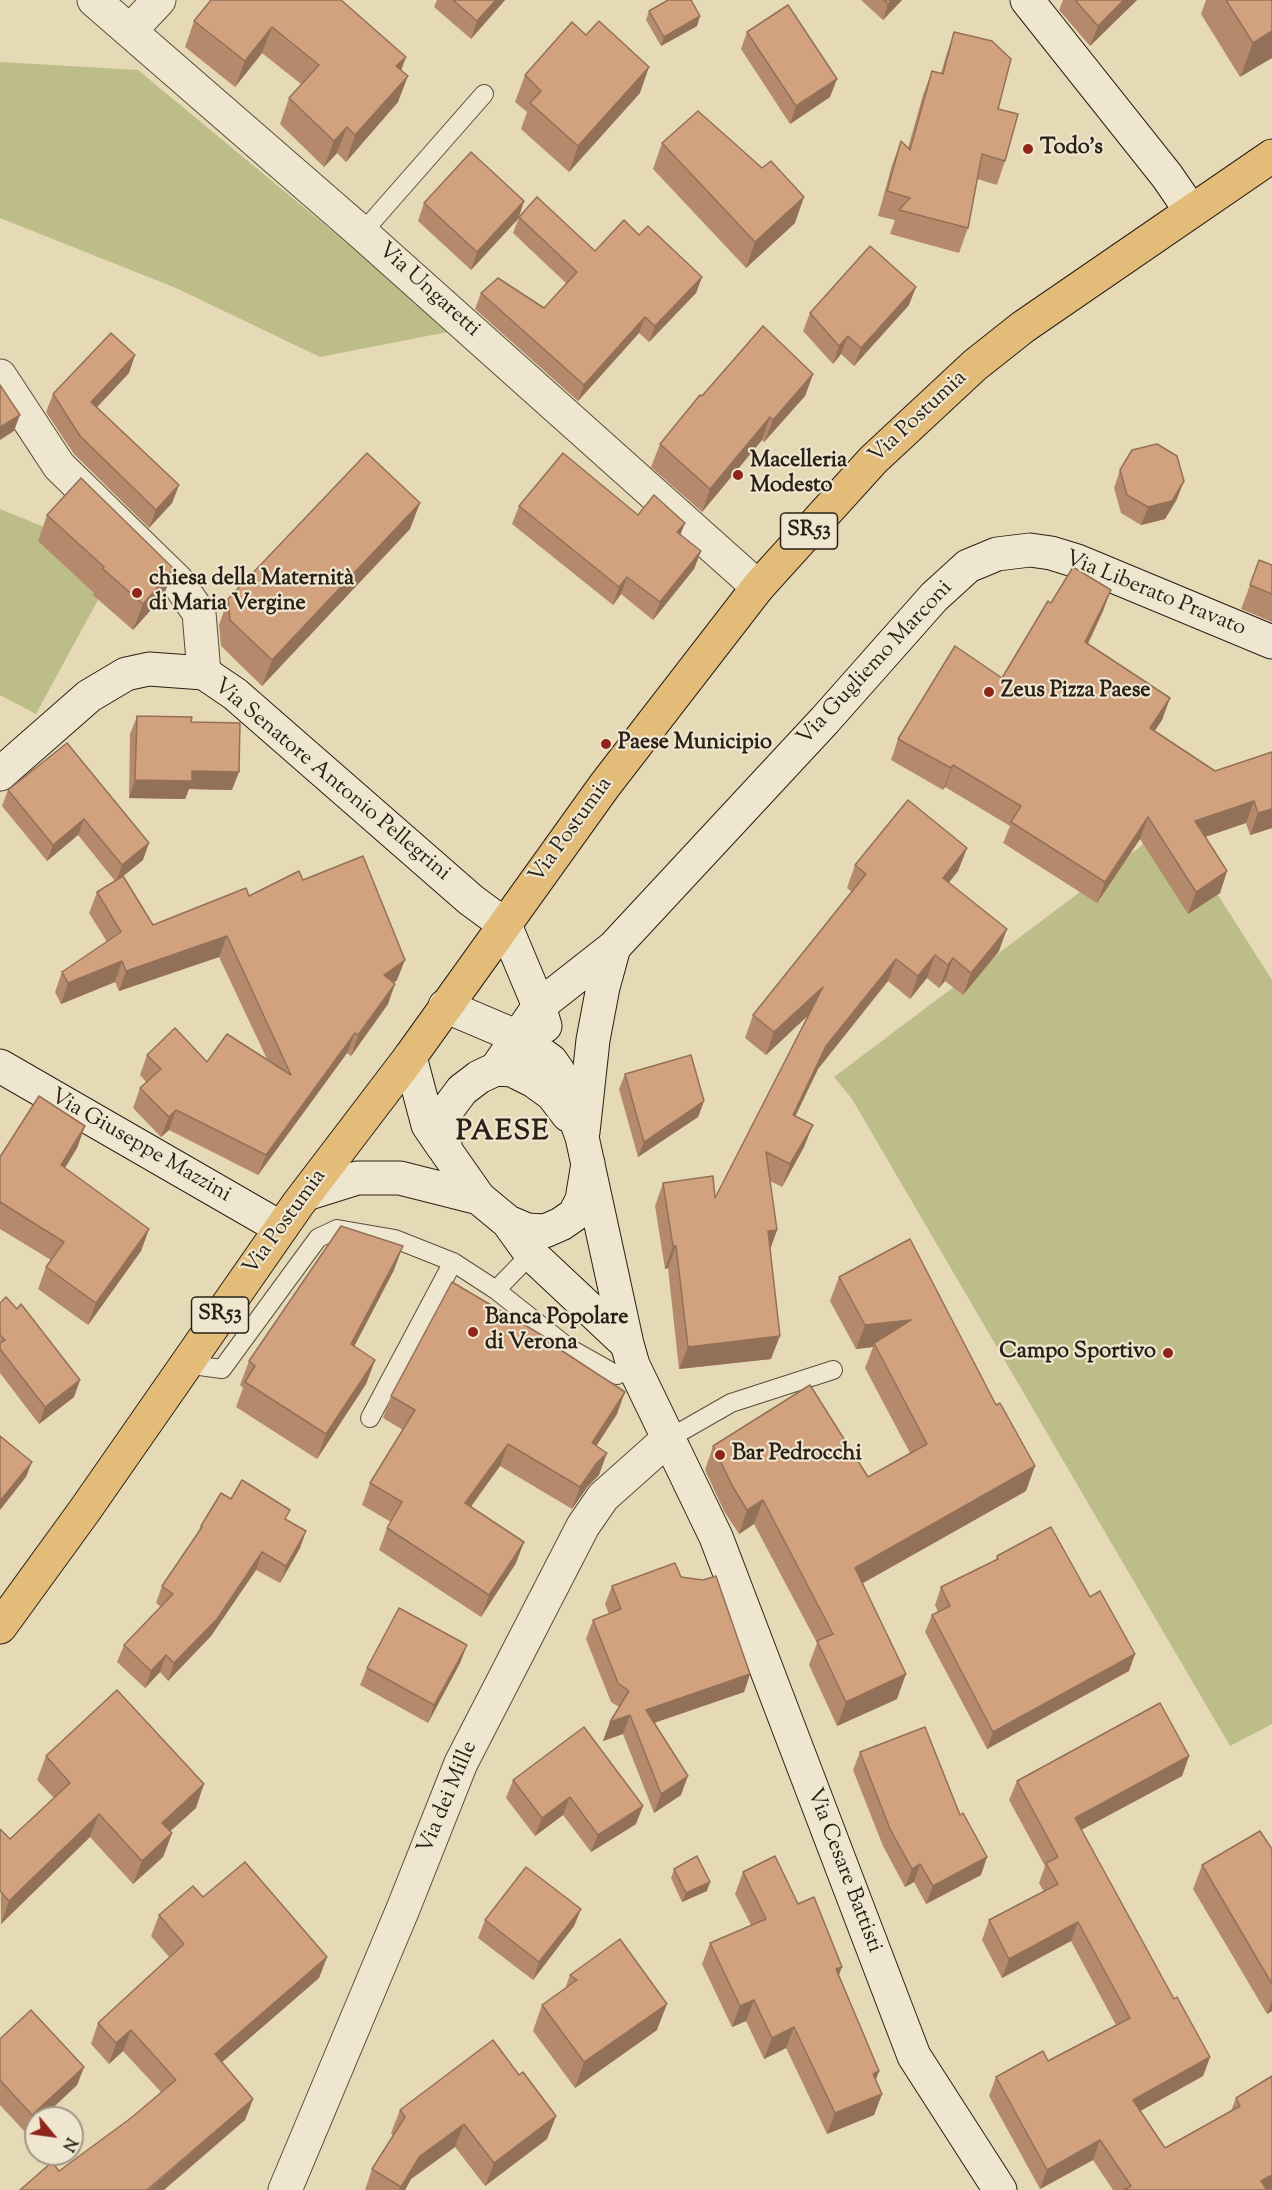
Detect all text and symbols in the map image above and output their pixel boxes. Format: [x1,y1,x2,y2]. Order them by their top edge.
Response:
place label: Todo's [1040,136,1103,162]
marker: Todo's [1021,142,1035,156]
street label: Via Ungaretti [371,238,485,344]
street label: Via Postumia [864,366,974,470]
place label: Macelleria Modesto [750,449,847,500]
marker: Macelleria Modesto [731,468,745,482]
road number: SR53 [780,513,838,549]
street label: Via Liberato Pravato [1061,547,1249,643]
place label: chiesa della Maternità di Maria Vergine [149,567,354,618]
street label: Via Gugliemo Marconi [793,576,959,752]
marker: chiesa della Maternità di Maria Vergine [130,586,144,600]
street label: Via Senatore Antonio Pellegrini [207,674,455,888]
place label: Zeus Pizza Paese [1001,679,1151,705]
marker: Zeus Pizza Paese [982,685,996,699]
place label: Paese Municipio [618,731,772,757]
marker: Paese Municipio [599,737,613,751]
street label: Via Postumia [525,773,619,889]
street label: Via Giuseppe Mazzini [45,1084,235,1210]
district label: PAESE [456,1117,550,1151]
street label: Via Postumia [239,1165,333,1281]
road number: SR53 [192,1297,248,1333]
place label: Banca Popolare di Verona [485,1306,628,1358]
marker: Banca Popolare di Verona [466,1325,480,1339]
place label: Campo Sportivo [999,1340,1156,1366]
marker: Campo Sportivo [1161,1346,1175,1360]
place label: Bar Pedrocchi [732,1442,862,1468]
marker: Bar Pedrocchi [713,1448,727,1462]
street label: Via dei Mille [413,1738,485,1858]
street label: Via Cesare Battisti [799,1785,887,1957]
north arrow [24,2106,84,2166]
text: N [55,2133,82,2155]

